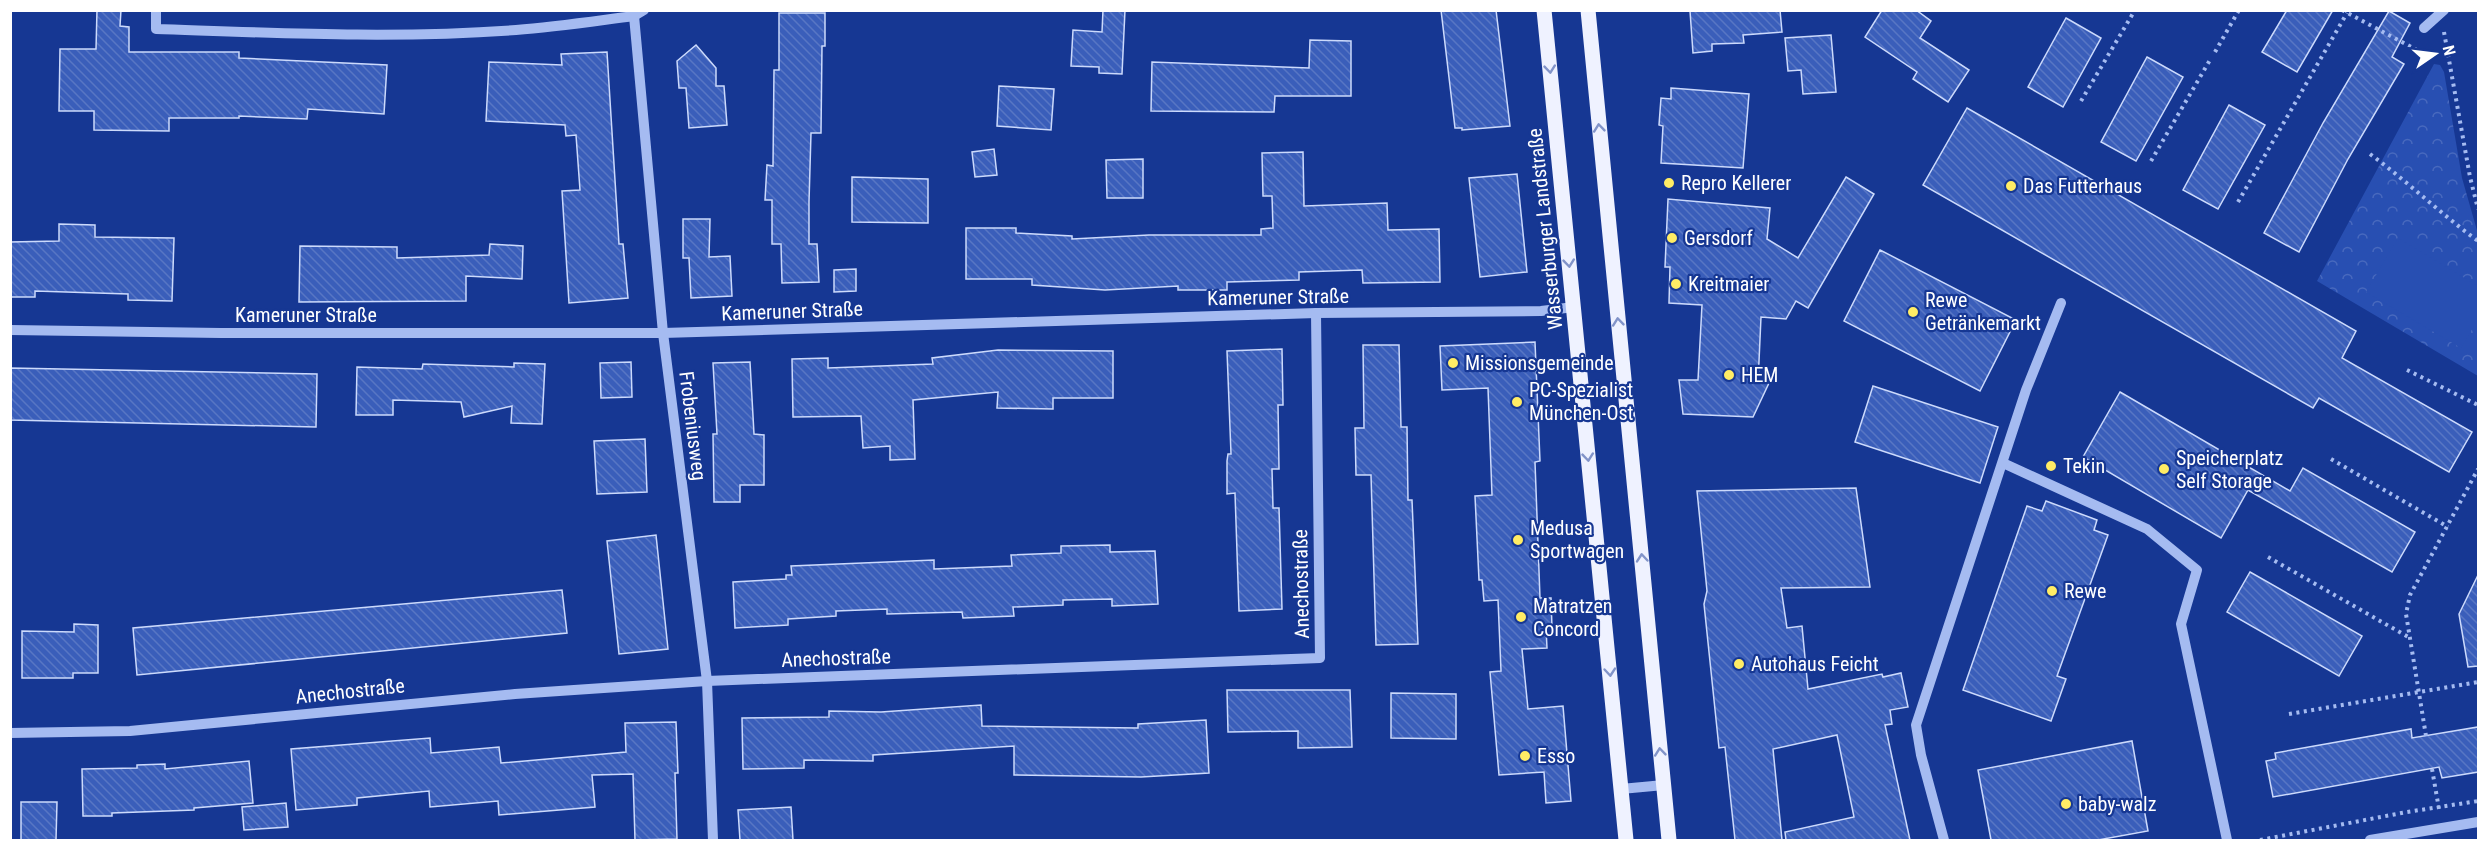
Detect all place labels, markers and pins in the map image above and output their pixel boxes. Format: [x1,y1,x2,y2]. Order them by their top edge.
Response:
place label: Repro Kellerer [1681,171,1791,195]
place label: Das Futterhaus [2023,174,2142,198]
marker: Repro Kellerer [1662,176,1676,190]
marker: Das Futterhaus [2004,179,2018,193]
place label: Gersdorf [1684,226,1754,250]
marker: Gersdorf [1665,231,1679,245]
place label: Kreitmaier [1688,272,1769,296]
marker: Kreitmaier [1669,277,1683,291]
place label: Rewe Getränkemarkt [1925,288,2041,335]
marker: Rewe Getränkemarkt [1906,305,1920,319]
place label: Missionsgemeinde [1465,351,1614,375]
marker: Missionsgemeinde [1446,356,1460,370]
place label: HEM [1741,363,1778,387]
marker: HEM [1722,368,1736,382]
place label: PC-Spezialist München-Ost [1529,378,1634,425]
marker: PC-Spezialist München-Ost [1510,395,1524,409]
place label: Speicherplatz Self Storage [2176,446,2283,493]
place label: Tekin [2063,454,2105,478]
marker: Tekin [2044,459,2058,473]
marker: Speicherplatz Self Storage [2157,462,2171,476]
place label: Medusa Sportwagen [1530,516,1624,563]
marker: Medusa Sportwagen [1511,533,1525,547]
place label: Rewe [2064,579,2106,603]
marker: Rewe [2045,584,2059,598]
place label: Matratzen Concord [1533,594,1613,641]
marker: Matratzen Concord [1514,610,1528,624]
place label: Autohaus Feicht [1751,652,1879,676]
marker: Autohaus Feicht [1732,657,1746,671]
place label: Esso [1537,744,1575,768]
marker: Esso [1518,749,1532,763]
place label: baby-walz [2078,792,2156,816]
marker: baby-walz [2059,797,2073,811]

